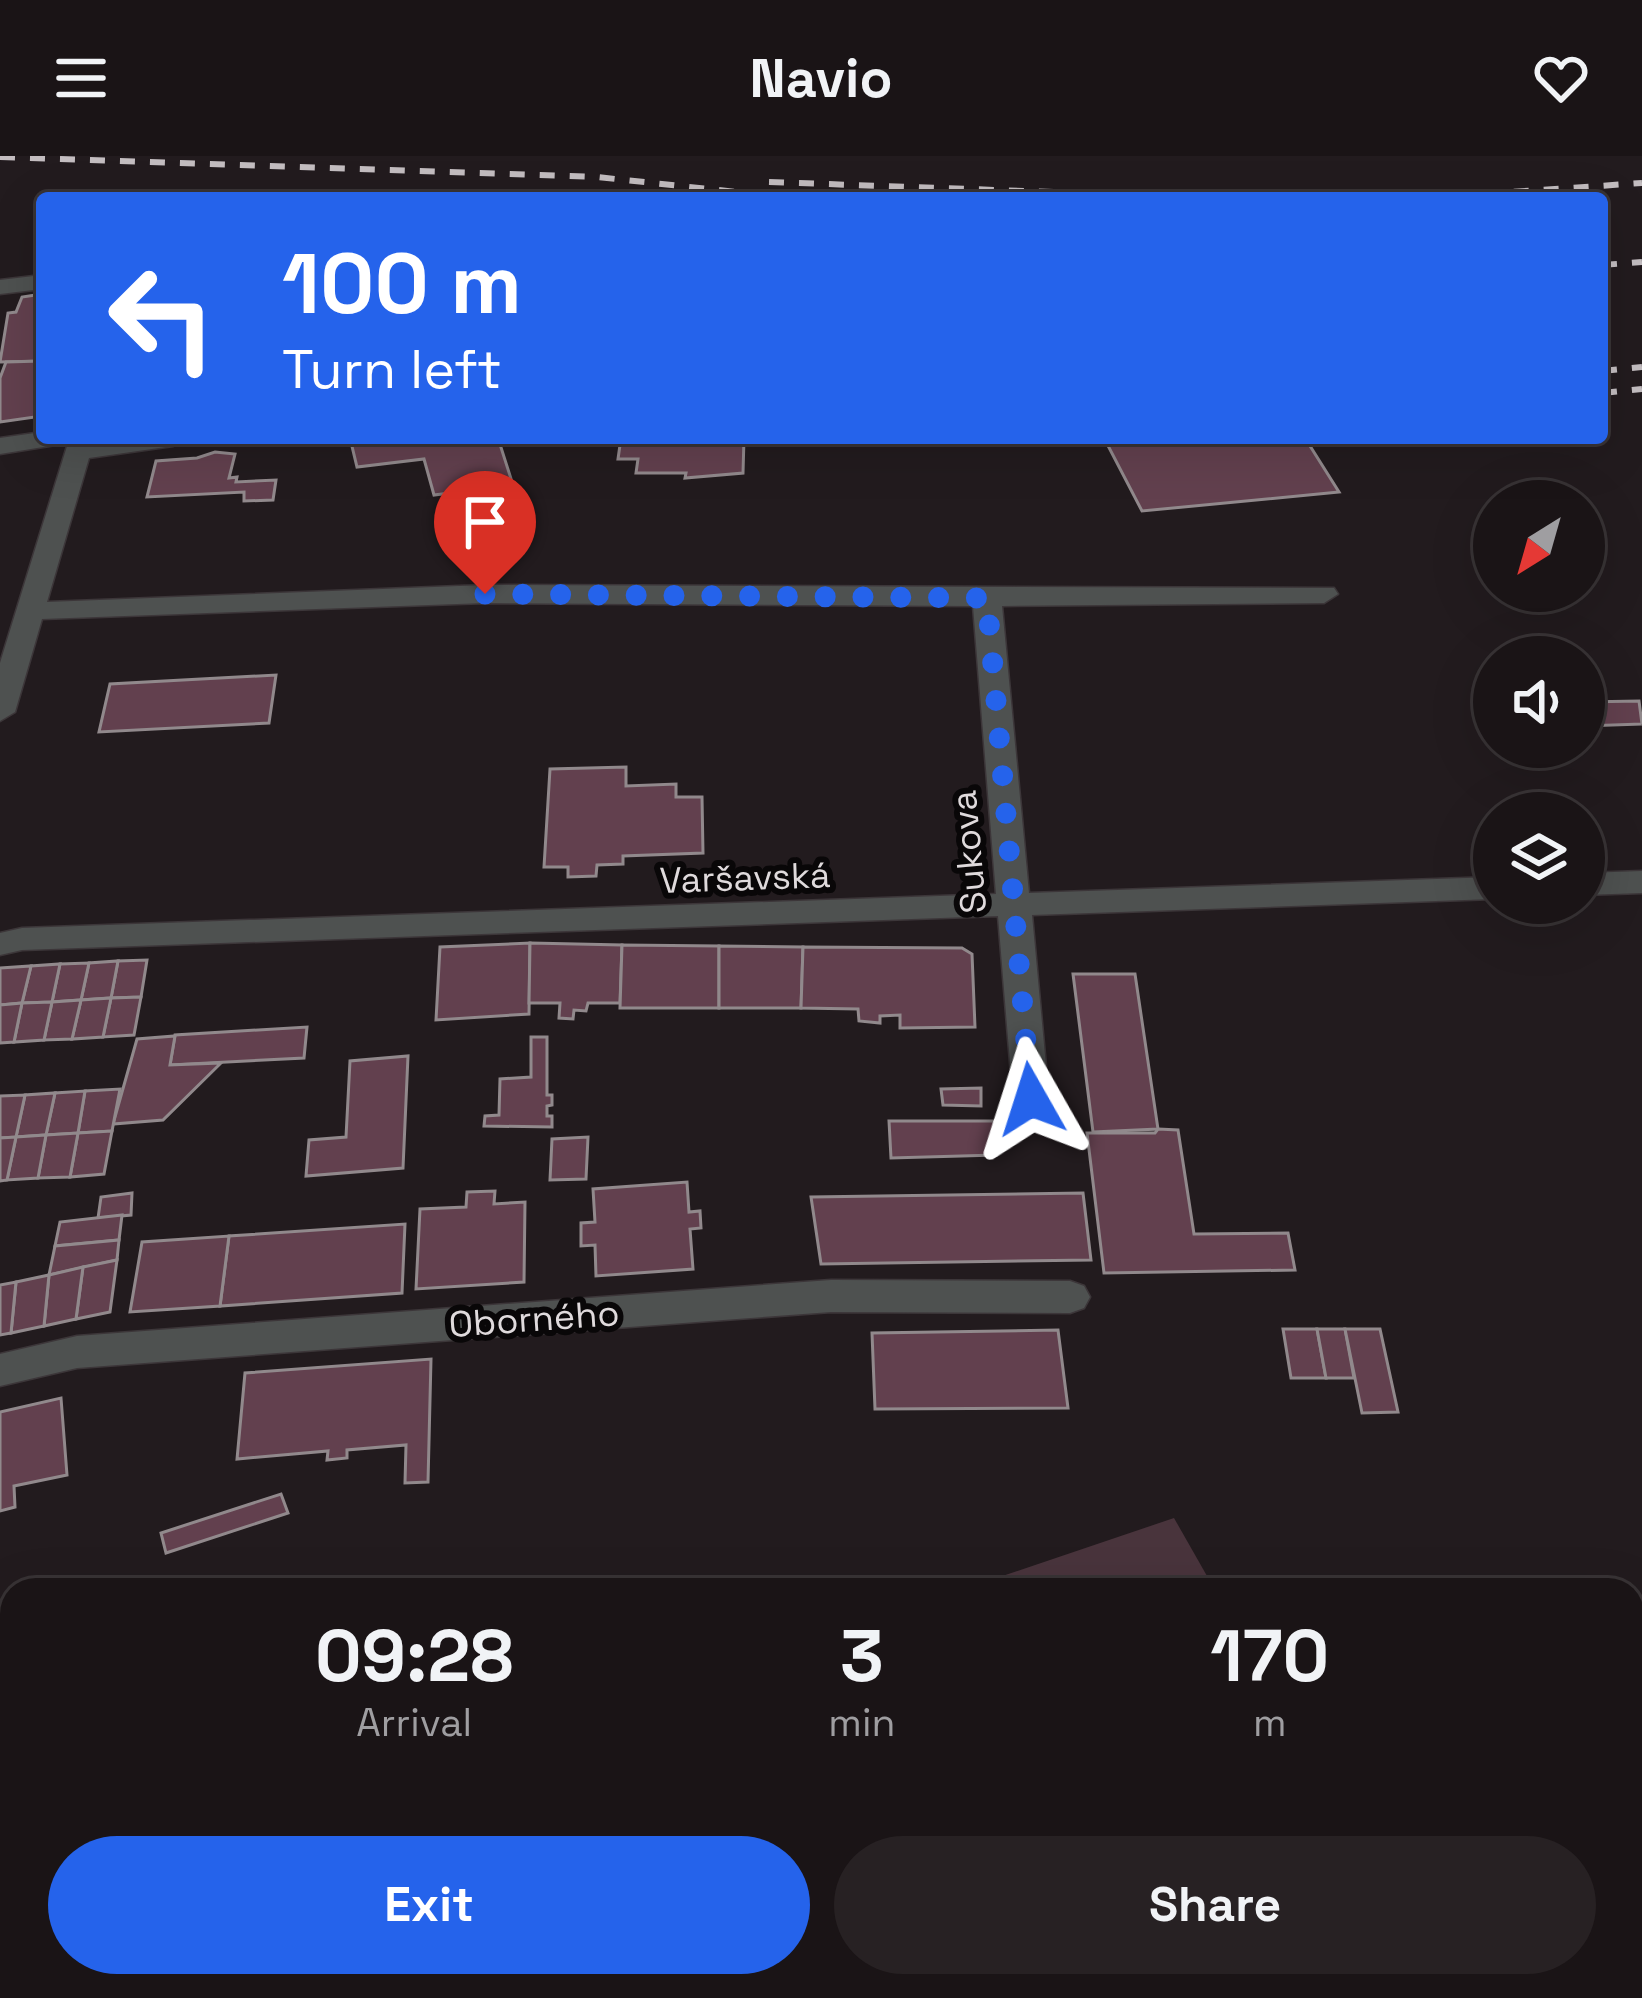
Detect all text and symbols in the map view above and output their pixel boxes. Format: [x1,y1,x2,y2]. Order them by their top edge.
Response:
text: Navio [750,44,892,113]
icon: menu [48,45,114,111]
icon: heart [1528,45,1594,111]
text: 100 m [282,230,522,338]
icon: left [84,240,240,396]
text: Turn left [282,335,502,404]
pin [434,471,536,594]
north arrow [1473,480,1605,612]
map controls [1473,480,1605,924]
icon: arrive [452,489,518,555]
button: sound [1473,636,1605,768]
street label: Sukova [941,788,997,915]
button: layers [1473,792,1605,924]
street label: Varšavská [659,852,831,904]
position arrow [968,1036,1094,1162]
street label: Oborného [447,1290,621,1348]
text: 09:28 [315,1610,513,1702]
text: 3 [840,1610,884,1702]
text: 170 [1210,1610,1329,1702]
text: Arrival [356,1698,472,1747]
text: min [828,1698,895,1747]
text: m [1253,1698,1286,1747]
button: Exit [48,1836,810,1974]
button: Share [834,1836,1596,1974]

